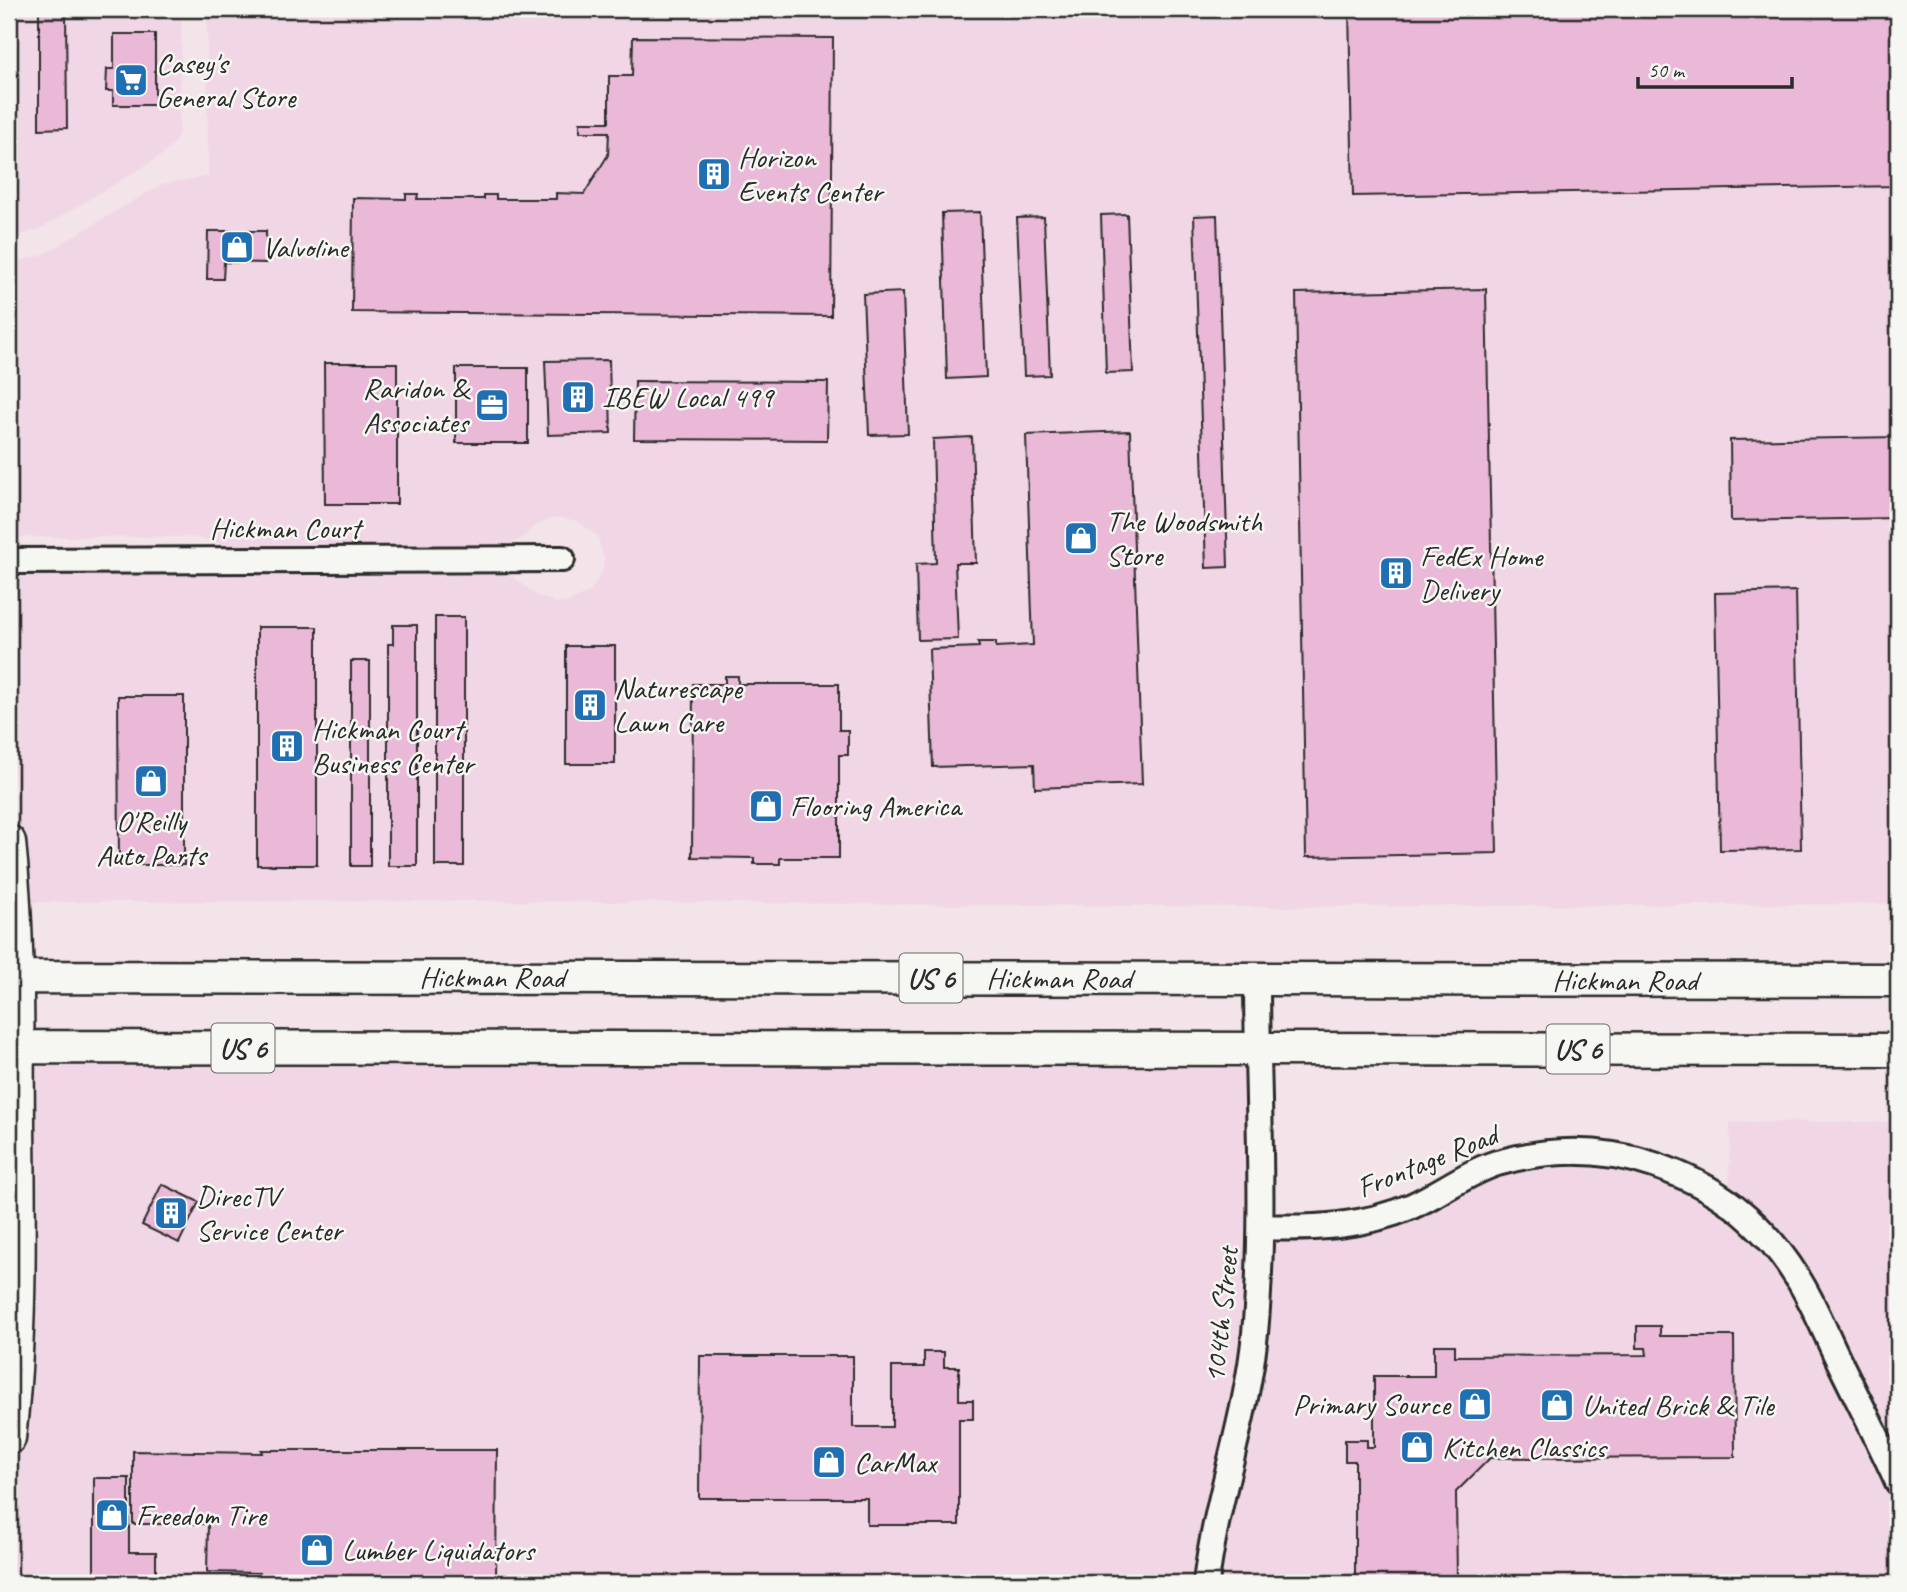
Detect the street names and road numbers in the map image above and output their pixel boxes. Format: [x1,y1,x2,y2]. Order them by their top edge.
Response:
street label: Hickman Court [210,509,364,547]
road number: US 6 [900,954,962,1002]
street label: Hickman Road [419,958,569,996]
street label: Hickman Road [986,959,1136,997]
street label: Hickman Road [1552,961,1702,999]
road number: US 6 [212,1024,274,1072]
road number: US 6 [1546,1024,1610,1074]
street label: Frontage Road [1351,1114,1507,1206]
street label: 104th Street [1195,1242,1247,1385]

